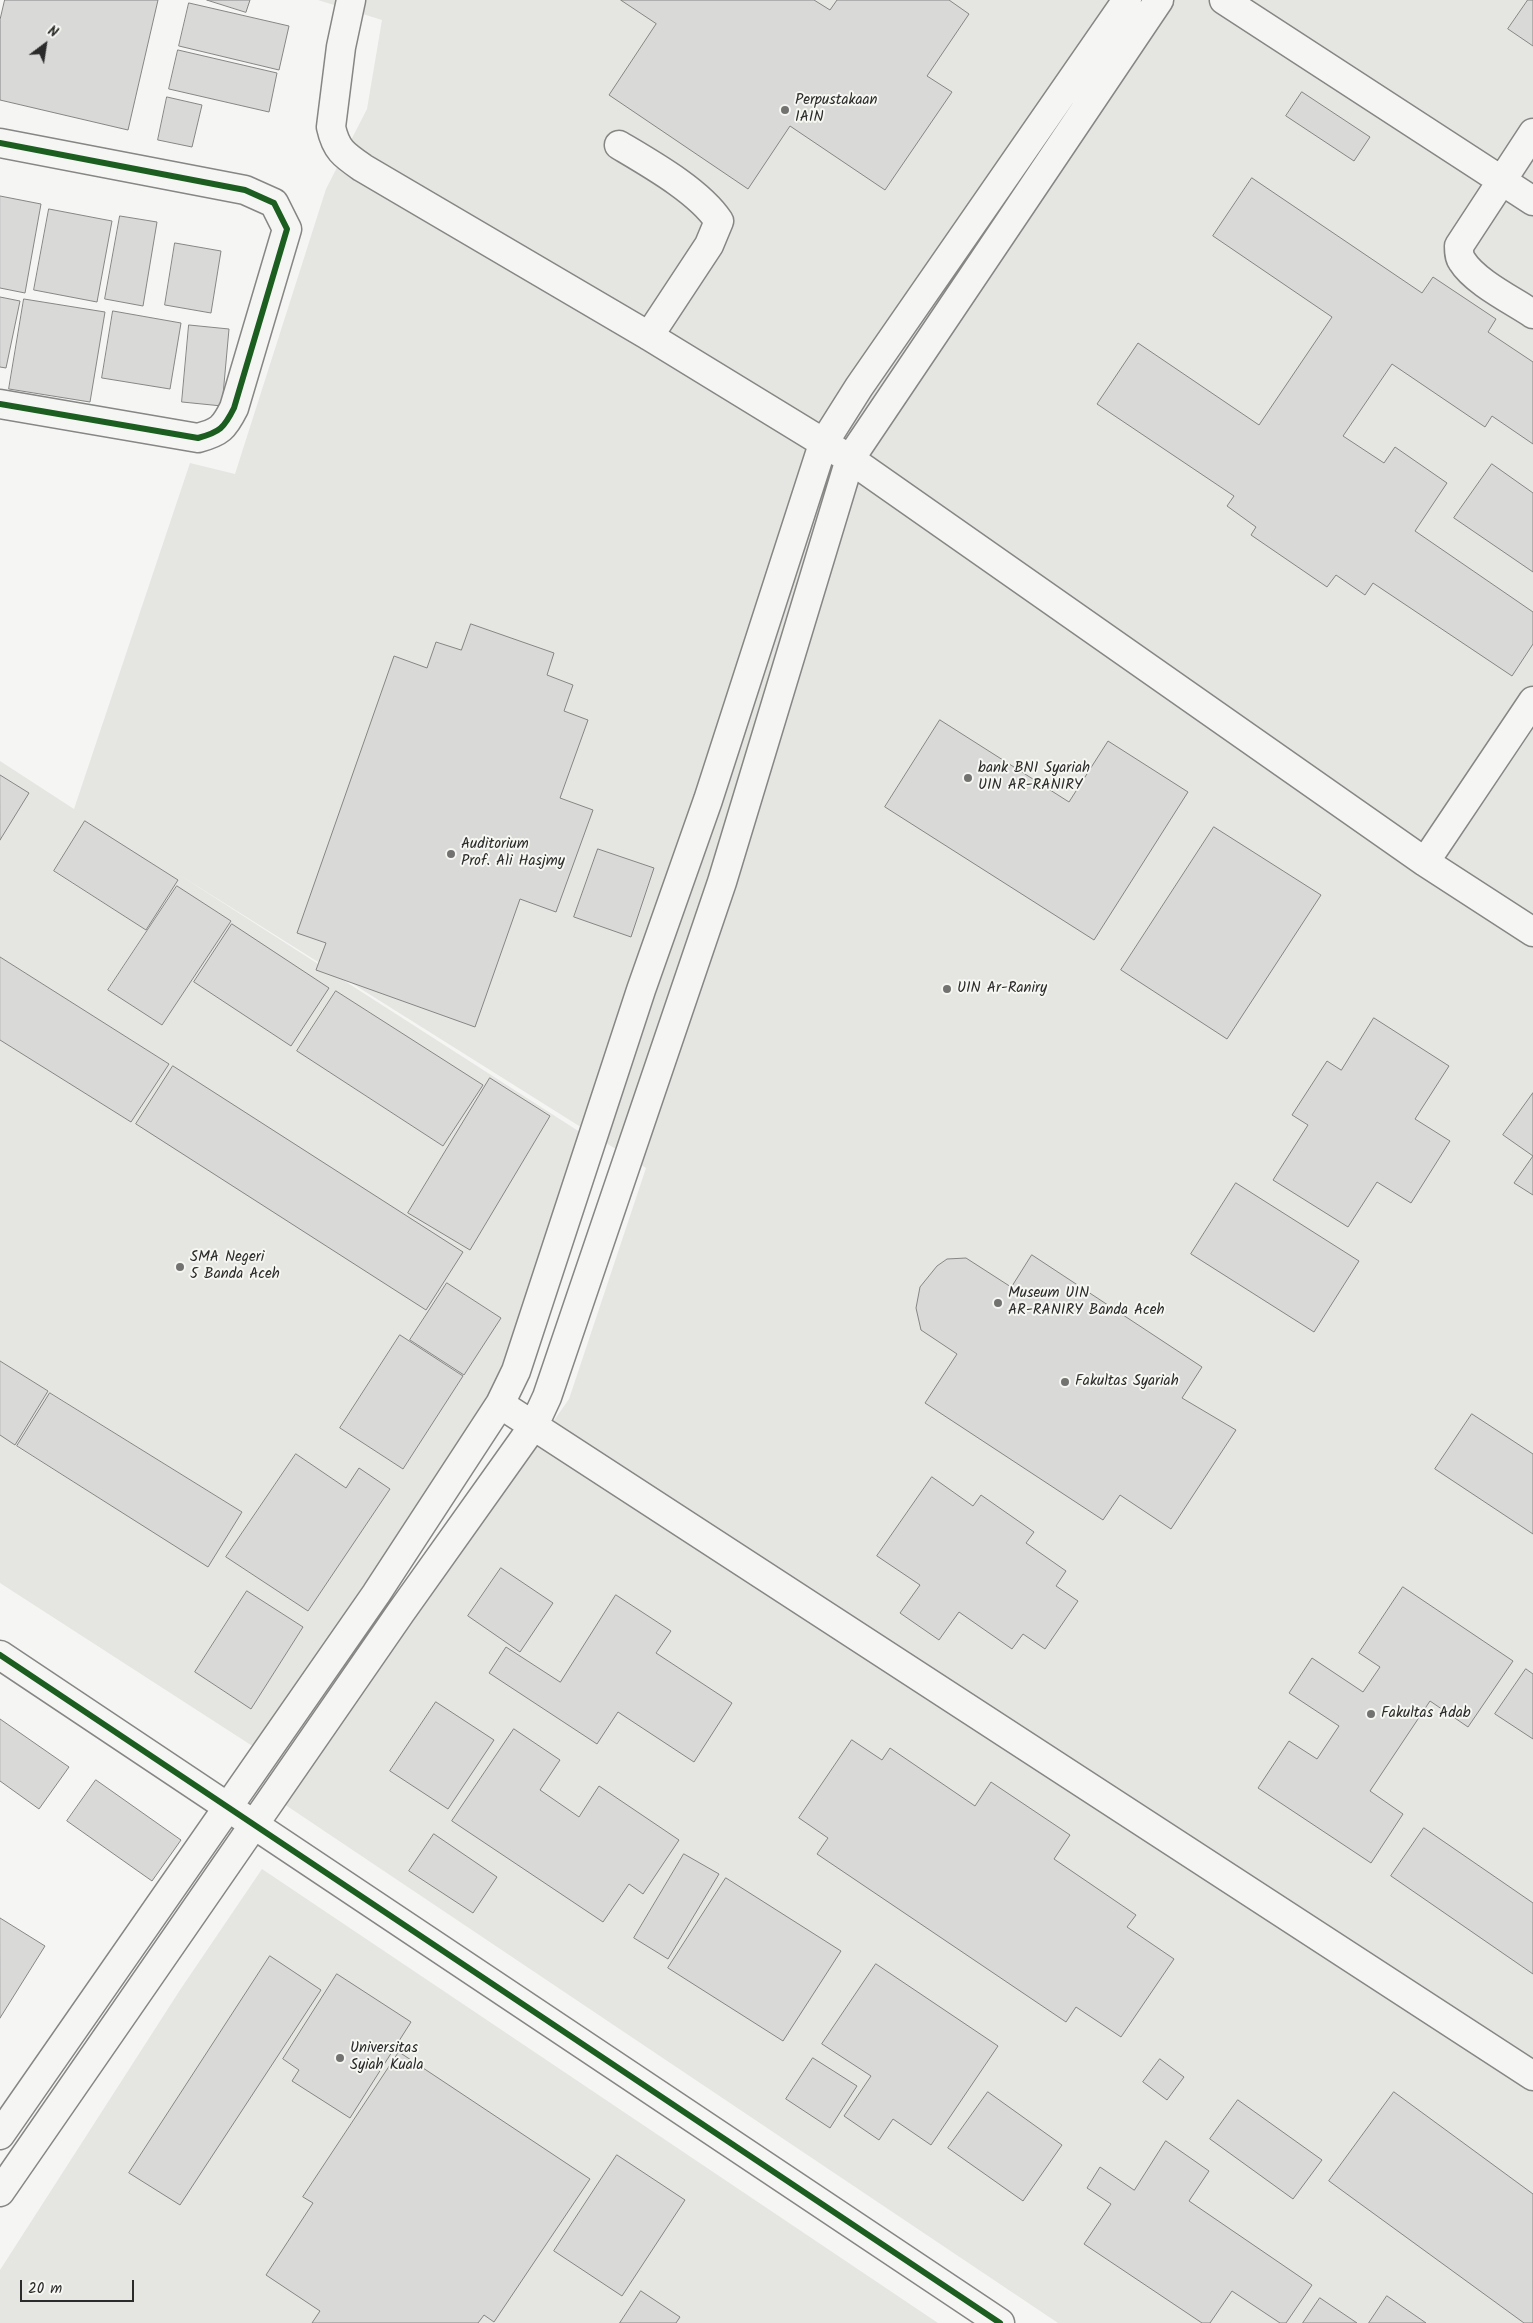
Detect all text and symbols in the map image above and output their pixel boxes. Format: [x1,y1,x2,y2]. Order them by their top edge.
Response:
north arrow [20,20,70,70]
text: N [43,20,62,44]
place label: Perpustakaan IAIN [795,92,878,127]
marker: Perpustakaan IAIN [779,104,791,116]
place label: bank BNI Syariah UIN AR-RANIRY [978,760,1090,795]
marker: bank BNI Syariah UIN AR-RANIRY [962,772,974,784]
place label: Auditorium Prof. Ali Hasjmy [461,836,565,871]
marker: Auditorium Prof. Ali Hasjmy [445,848,457,860]
place label: UIN Ar-Raniry [957,980,1047,998]
marker: UIN Ar-Raniry [941,983,953,995]
place label: SMA Negeri 5 Banda Aceh [190,1249,280,1284]
marker: SMA Negeri 5 Banda Aceh [174,1261,186,1273]
place label: Museum UIN AR-RANIRY Banda Aceh [1008,1285,1165,1320]
marker: Museum UIN AR-RANIRY Banda Aceh [992,1297,1004,1309]
place label: Fakultas Syariah [1075,1373,1179,1391]
marker: Fakultas Syariah [1059,1376,1071,1388]
place label: Fakultas Adab [1381,1705,1471,1723]
marker: Fakultas Adab [1365,1708,1377,1720]
place label: Universitas Syiah Kuala [350,2040,423,2075]
marker: Universitas Syiah Kuala [334,2052,346,2064]
scale bar [22,2270,136,2302]
text: 20 m [28,2277,62,2301]

